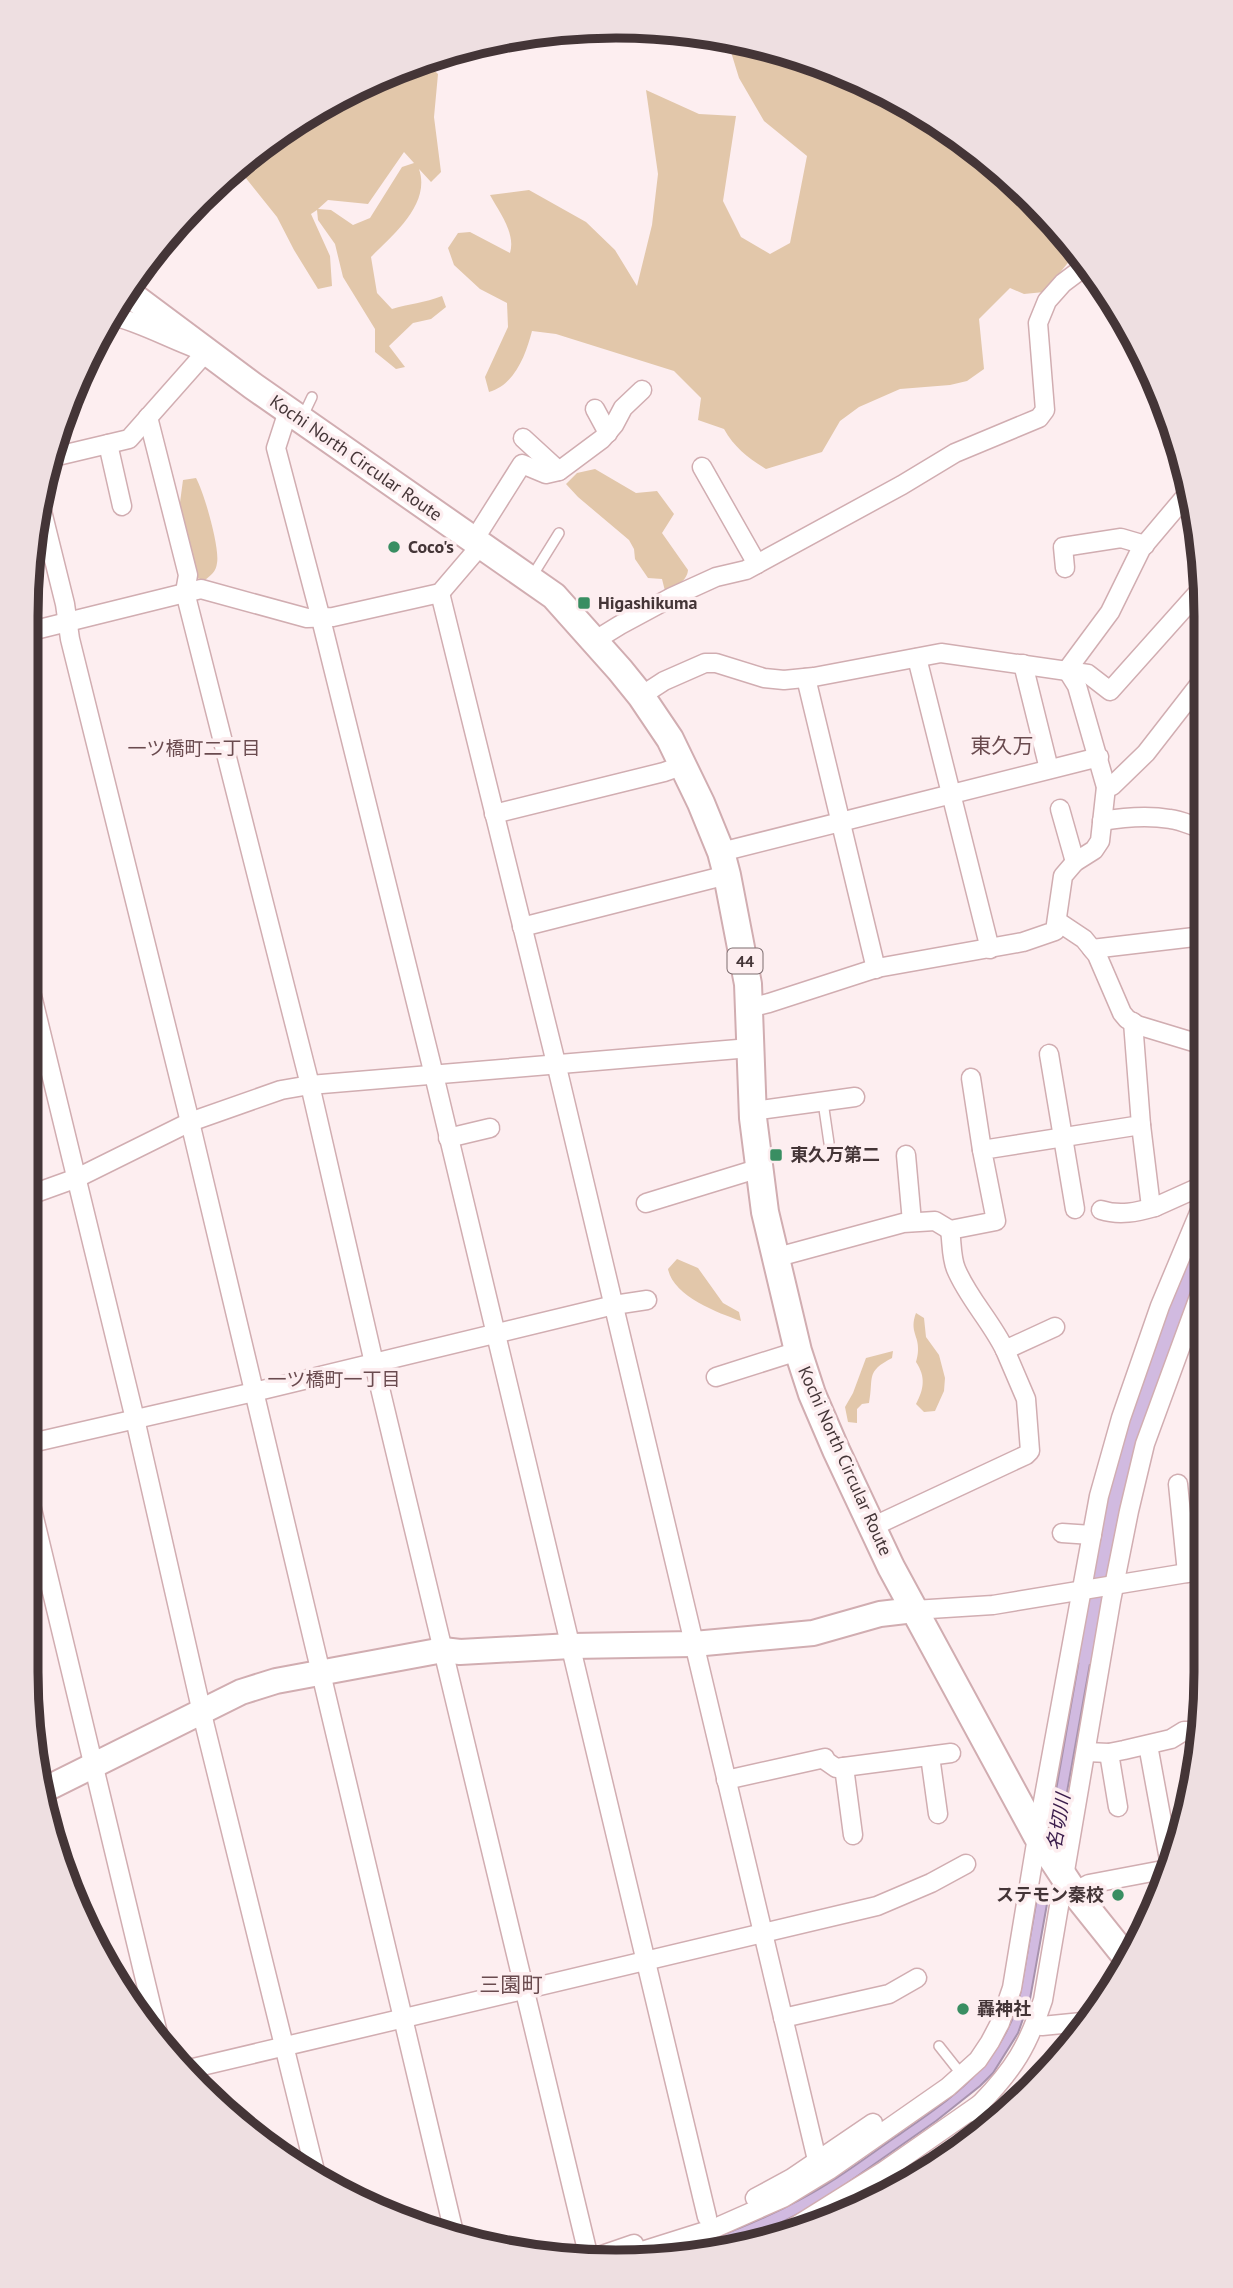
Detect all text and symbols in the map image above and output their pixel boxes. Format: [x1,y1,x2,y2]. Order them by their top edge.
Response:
street label: Kochi North Circular Route [266,389,447,526]
place label: Coco's [408,535,454,558]
marker: Coco's [386,539,402,555]
place label: Higashikuma [598,591,697,614]
marker: Higashikuma [576,595,592,611]
district label: 東久万 [971,732,1034,759]
district label: 一ツ橋町二丁目 [127,736,261,760]
road number: 44 [728,948,762,973]
place label: 東久万第二 [790,1143,880,1166]
marker: 東久万第二 [768,1147,784,1163]
street label: Kochi North Circular Route [793,1363,898,1559]
district label: 一ツ橋町一丁目 [267,1367,401,1391]
water label: 名切川 [1041,1790,1075,1852]
place label: ステモン秦校 [996,1883,1104,1906]
marker: ステモン秦校 [1110,1887,1126,1903]
district label: 三園町 [480,1971,543,1998]
place label: 轟神社 [977,1997,1031,2020]
marker: 轟神社 [955,2001,971,2017]

